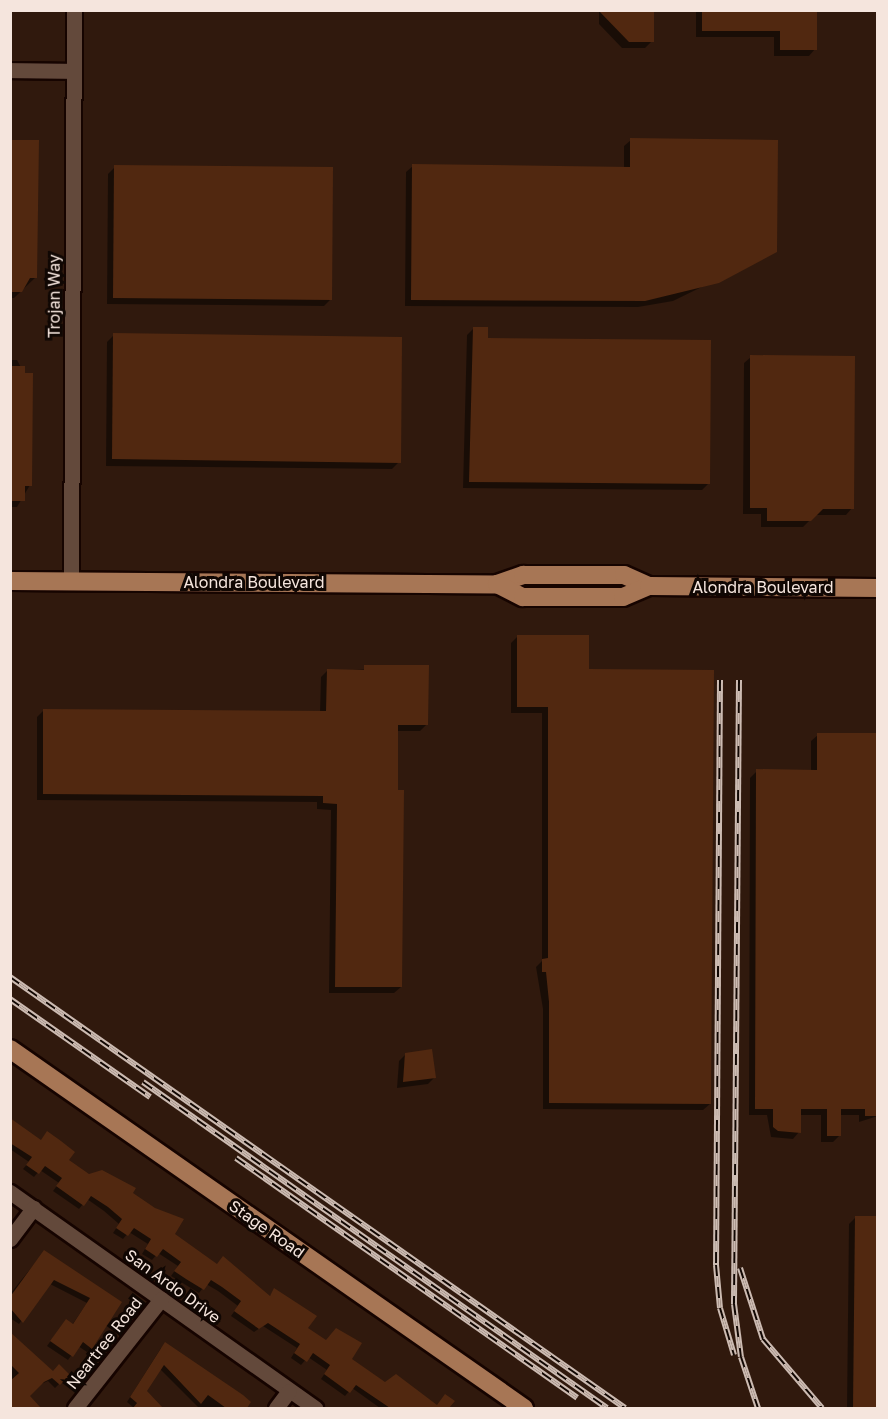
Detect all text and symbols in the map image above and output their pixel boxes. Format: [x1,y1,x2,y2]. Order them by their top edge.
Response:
street label: Trojan Way [44,254,64,338]
street label: Alondra Boulevard [183,572,325,592]
street label: Alondra Boulevard [692,577,834,597]
street label: Stage Road [226,1196,308,1262]
street label: San Ardo Drive [122,1245,224,1327]
street label: Neartree Road [62,1293,146,1393]

